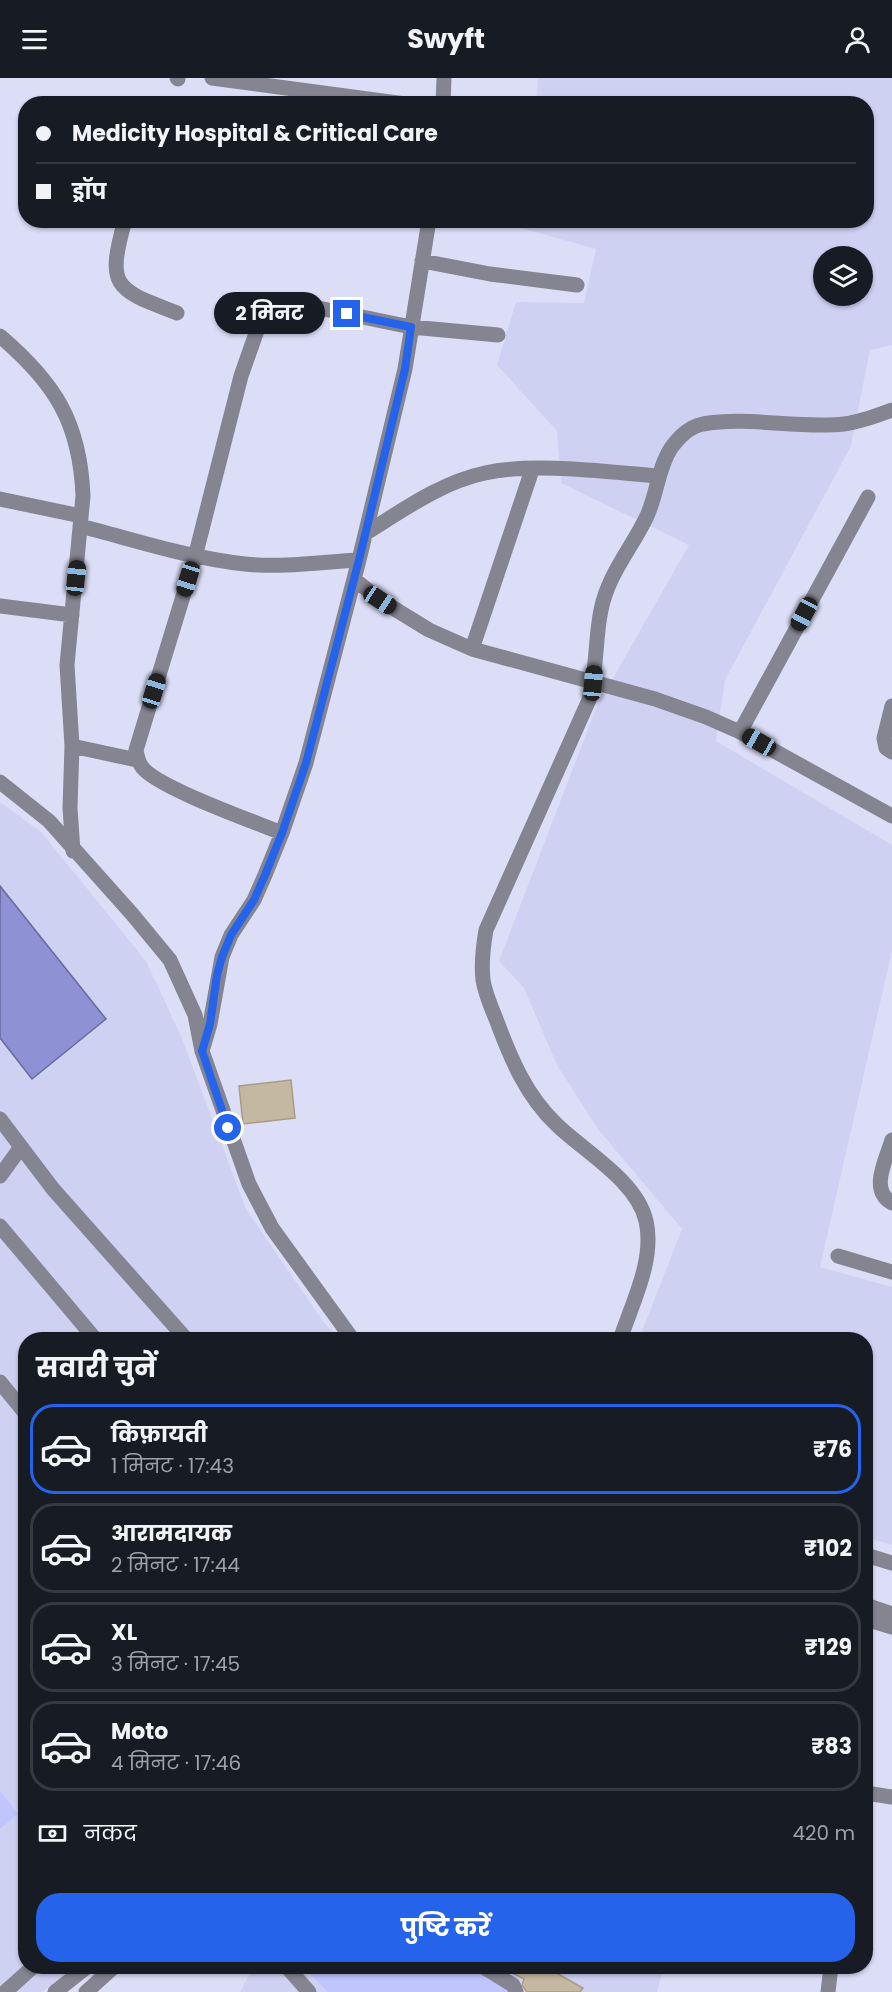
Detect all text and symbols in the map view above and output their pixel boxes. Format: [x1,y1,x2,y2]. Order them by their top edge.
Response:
text: Swyft [407,20,485,57]
icon: menu [18,23,51,56]
icon: person [841,23,874,56]
text: Medicity Hospital & Critical Care [72,118,438,149]
text: ड्रॉप [72,176,106,207]
map controls [813,246,873,306]
button: layers [813,246,873,306]
callout: 2 मिनट [215,293,326,335]
text: 2 मिनट [235,299,304,327]
route end [333,300,360,327]
car [65,559,87,597]
car [174,559,202,599]
car [360,583,400,617]
car [788,594,820,634]
car [582,664,604,702]
car [140,671,168,711]
car [739,725,779,759]
route start [214,1114,241,1141]
text: सवारी चुनें [36,1349,156,1386]
text: किफ़ायती [111,1419,207,1450]
icon: car [39,1422,93,1476]
text: ₹76 [813,1434,852,1465]
text: 1 मिनट · 17:43 [111,1452,234,1480]
text: आरामदायक [111,1518,232,1549]
icon: car [39,1521,93,1575]
text: ₹102 [804,1533,852,1564]
text: 2 मिनट · 17:44 [111,1551,240,1579]
text: XL [111,1617,137,1648]
icon: car [39,1620,93,1674]
text: ₹129 [804,1632,852,1663]
text: 3 मिनट · 17:45 [111,1650,240,1678]
text: Moto [111,1716,168,1747]
icon: car [39,1719,93,1773]
text: ₹83 [811,1731,852,1762]
text: 4 मिनट · 17:46 [111,1749,241,1777]
icon: cash [36,1817,69,1850]
text: नकद [84,1818,137,1849]
text: 420 m [792,1819,855,1847]
button: पुष्टि करें [36,1893,855,1962]

